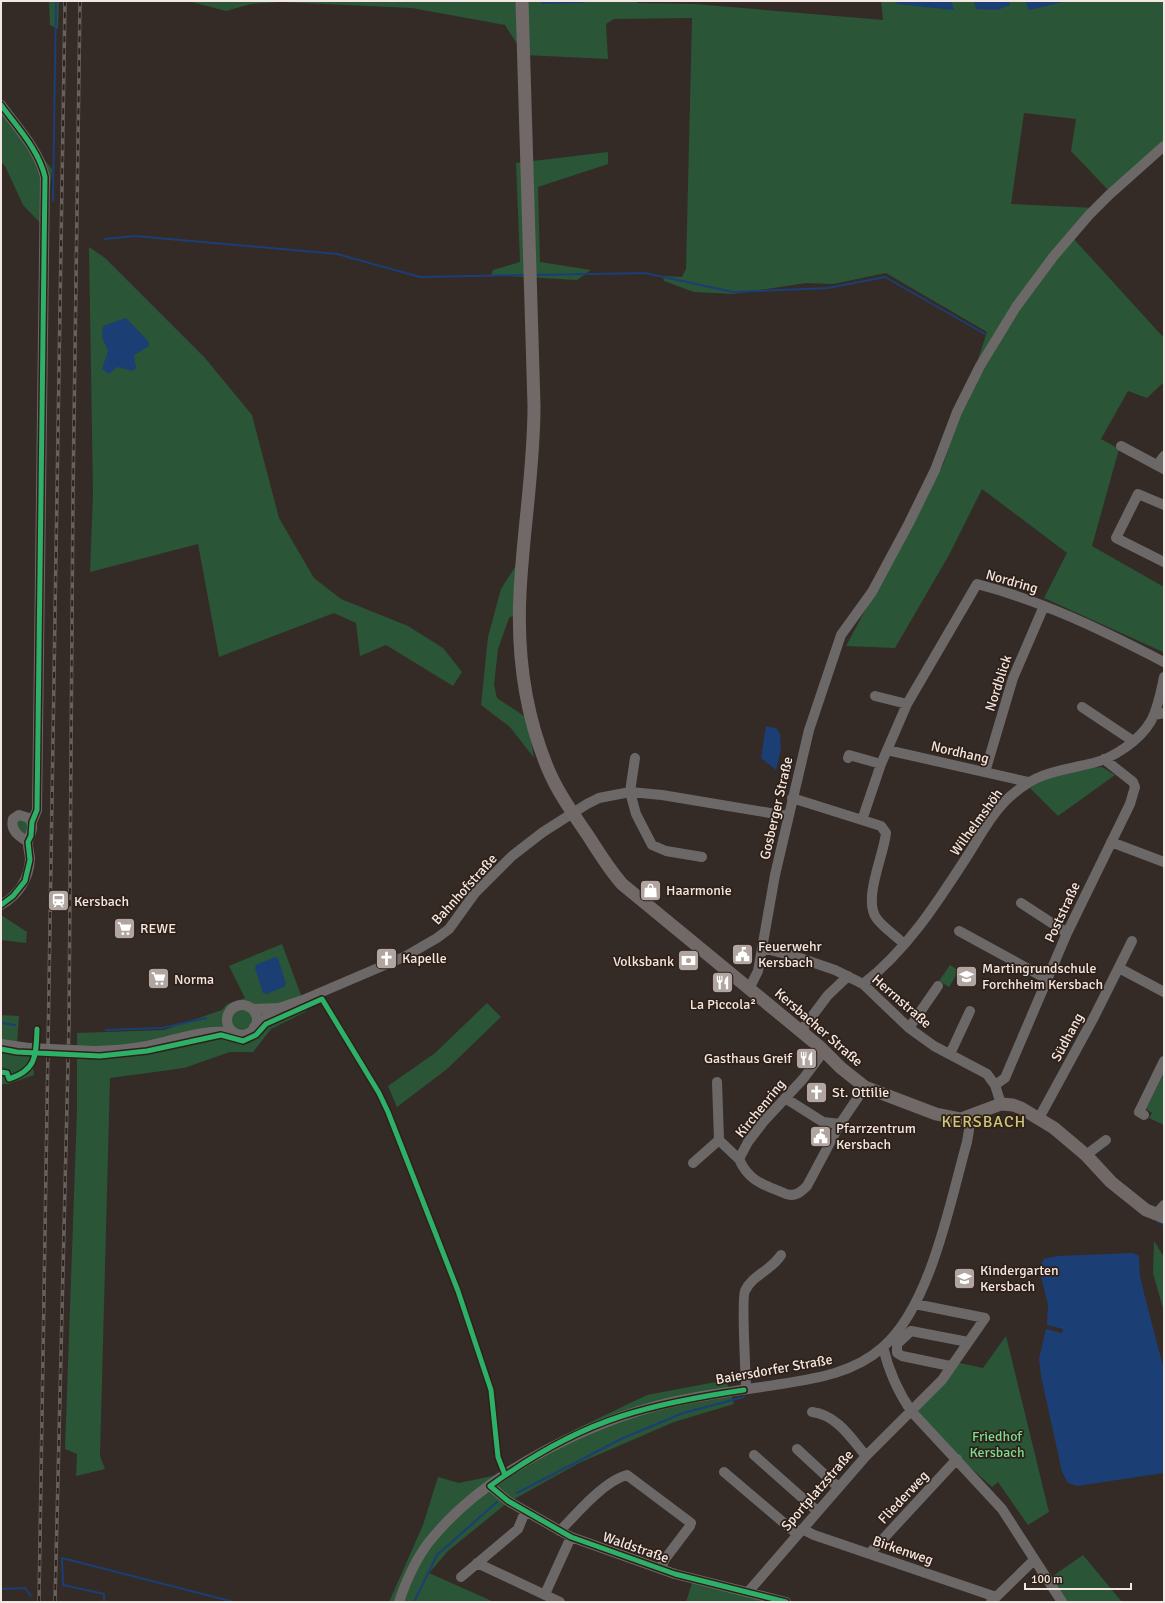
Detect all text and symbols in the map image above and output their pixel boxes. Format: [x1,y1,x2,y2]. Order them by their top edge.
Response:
street label: Nordring [984,566,1040,597]
street label: Nordblick [981,653,1016,713]
street label: Nordhang [929,738,991,767]
street label: Gosberger Straße [756,755,797,861]
street label: Wilhelmshöh [946,786,1006,859]
street label: Bahnhofstraße [428,850,501,928]
shop icon: Haarmonie [637,877,663,903]
street label: Poststraße [1041,879,1084,945]
place label: Haarmonie [666,882,732,899]
station icon: Kersbach [46,888,72,914]
place label: Kersbach [74,893,129,910]
supermarket icon: REWE [112,915,138,941]
place label: REWE [140,920,176,937]
place label: Feuerwehr Kersbach [758,938,823,971]
public building icon: Feuerwehr Kersbach [729,941,755,967]
church icon: Kapelle [373,945,399,971]
bank icon: Volksbank [676,948,702,974]
place label: Kapelle [402,950,447,967]
place label: Volksbank [613,953,674,970]
place label: Martingrundschule Forchheim Kersbach [982,960,1103,993]
school or university icon: Martingrundschule Forchheim Kersbach [954,963,980,989]
supermarket icon: Norma [145,966,171,992]
restaurant icon: La Piccola² [710,969,736,995]
place label: Norma [174,971,214,988]
street label: Herrnstraße [868,971,935,1032]
street label: Kersbacher Straße [771,985,866,1070]
place label: La Piccola² [690,996,756,1013]
street label: Südhang [1048,1010,1087,1064]
restaurant icon: Gasthaus Greif [794,1045,820,1071]
place label: Gasthaus Greif [704,1050,793,1067]
street label: Kirchenring [732,1076,789,1141]
church icon: St. Ottilie [804,1079,830,1105]
place label: St. Ottilie [832,1084,889,1101]
district label: KERSBACH [942,1112,1026,1132]
place label: Pfarrzentrum Kersbach [836,1120,916,1153]
public building icon: Pfarrzentrum Kersbach [807,1123,833,1149]
place label: Kindergarten Kersbach [980,1262,1059,1295]
school or university icon: Kindergarten Kersbach [951,1265,977,1291]
street label: Baiersdorfer Straße [714,1351,834,1388]
park label: Friedhof Kersbach [969,1428,1025,1461]
street label: Sportplatzstraße [778,1446,857,1534]
street label: Fliederweg [875,1467,932,1527]
street label: Waldstraße [601,1528,671,1567]
street label: Birkenweg [870,1532,935,1569]
scale bar [1025,1565,1131,1591]
text: 100 m [1031,1572,1063,1587]

